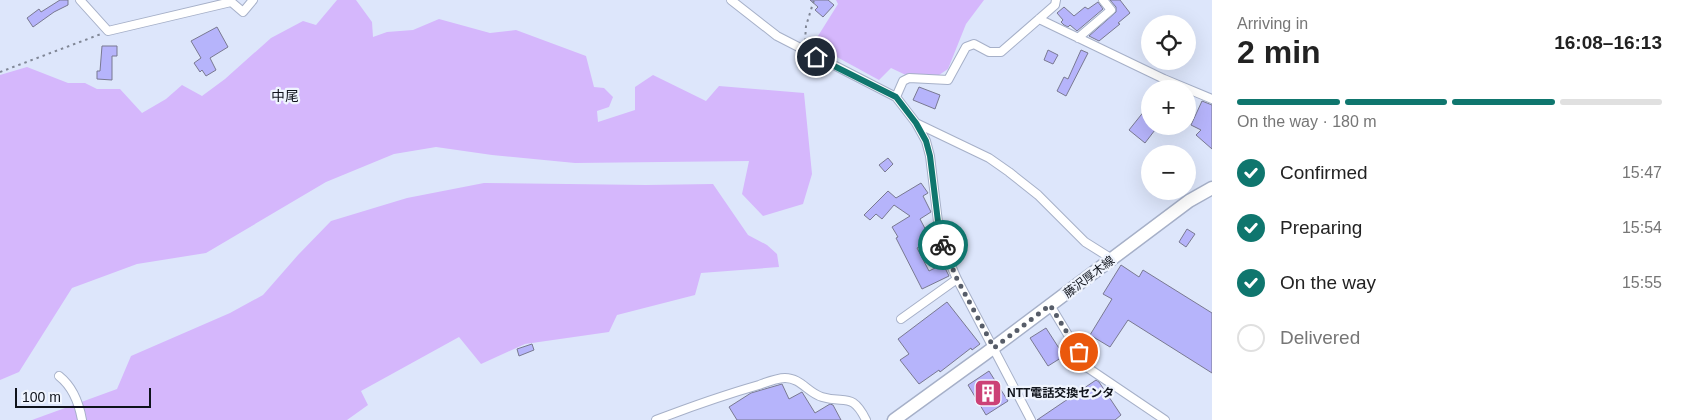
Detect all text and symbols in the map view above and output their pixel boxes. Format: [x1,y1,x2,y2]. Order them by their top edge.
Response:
map controls [1141,15,1196,200]
button: locate [1141,15,1196,70]
text: Arriving in [1237,15,1308,32]
text: 16:08–16:13 [1554,32,1662,53]
text: 2 min [1237,34,1321,70]
pin [795,36,837,78]
icon: home [802,43,830,71]
button: + [1141,80,1196,135]
district label: 中尾 [271,88,299,104]
text: On the way · 180 m [1237,113,1377,130]
button: − [1141,145,1196,200]
icon: check [1237,159,1265,187]
text: Confirmed [1280,162,1368,183]
text: 15:47 [1622,164,1662,181]
icon: check [1237,214,1265,242]
text: Preparing [1280,217,1362,238]
text: 15:54 [1622,219,1662,236]
courier [918,220,968,270]
icon: bike [929,231,957,259]
street label: 藤沢厚木線 [1061,253,1117,301]
icon: check [1237,269,1265,297]
text: On the way [1280,272,1376,293]
text: 15:55 [1622,274,1662,291]
text: Delivered [1280,327,1360,348]
pin [1058,331,1100,373]
icon: bag [1065,338,1093,366]
building icon: NTT電話交換センタ [973,378,1003,408]
scale bar [15,385,151,408]
place label: NTT電話交換センタ [1007,386,1114,400]
text: 100 m [22,389,61,405]

